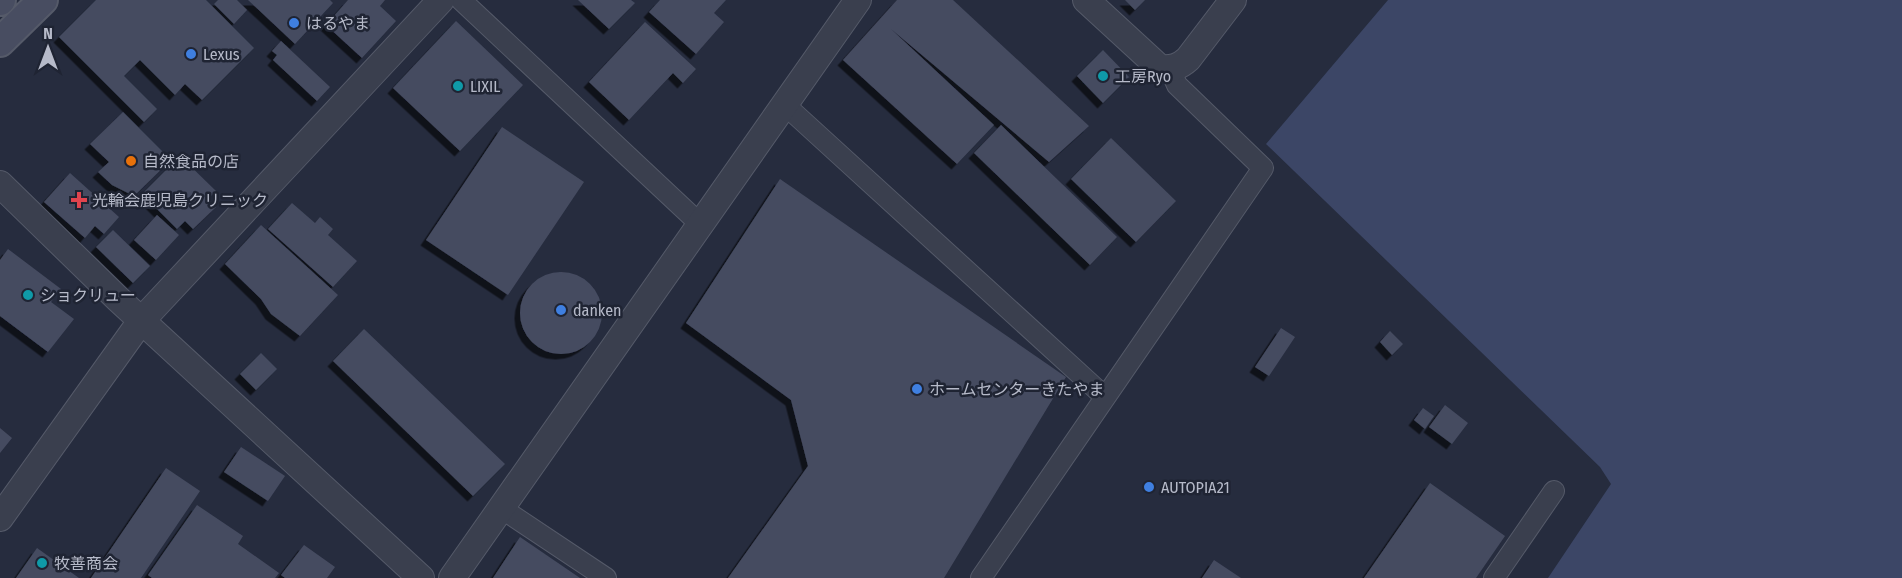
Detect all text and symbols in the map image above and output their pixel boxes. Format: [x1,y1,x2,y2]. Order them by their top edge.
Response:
place label: はるやま [306,14,370,33]
marker: はるやま [287,16,301,30]
north arrow [18,18,78,78]
text: N [43,24,53,43]
place label: Lexus [203,45,240,64]
marker: Lexus [184,47,198,61]
place label: 工房Ryo [1115,67,1171,86]
marker: 工房Ryo [1096,69,1110,83]
place label: LIXIL [470,77,500,96]
marker: LIXIL [451,79,465,93]
place label: 自然食品の店 [143,152,239,171]
marker: 自然食品の店 [124,154,138,168]
marker: 光輪会鹿児島クリニック [70,191,88,209]
place label: 光輪会鹿児島クリニック [92,191,268,210]
place label: ショクリュー [40,286,136,305]
marker: ショクリュー [21,288,35,302]
place label: danken [573,301,622,320]
marker: danken [554,303,568,317]
place label: ホームセンターきたやま [929,380,1105,399]
marker: ホームセンターきたやま [910,382,924,396]
place label: AUTOPIA21 [1161,478,1230,497]
marker: AUTOPIA21 [1142,480,1156,494]
place label: 牧善商会 [54,554,118,573]
marker: 牧善商会 [35,556,49,570]

